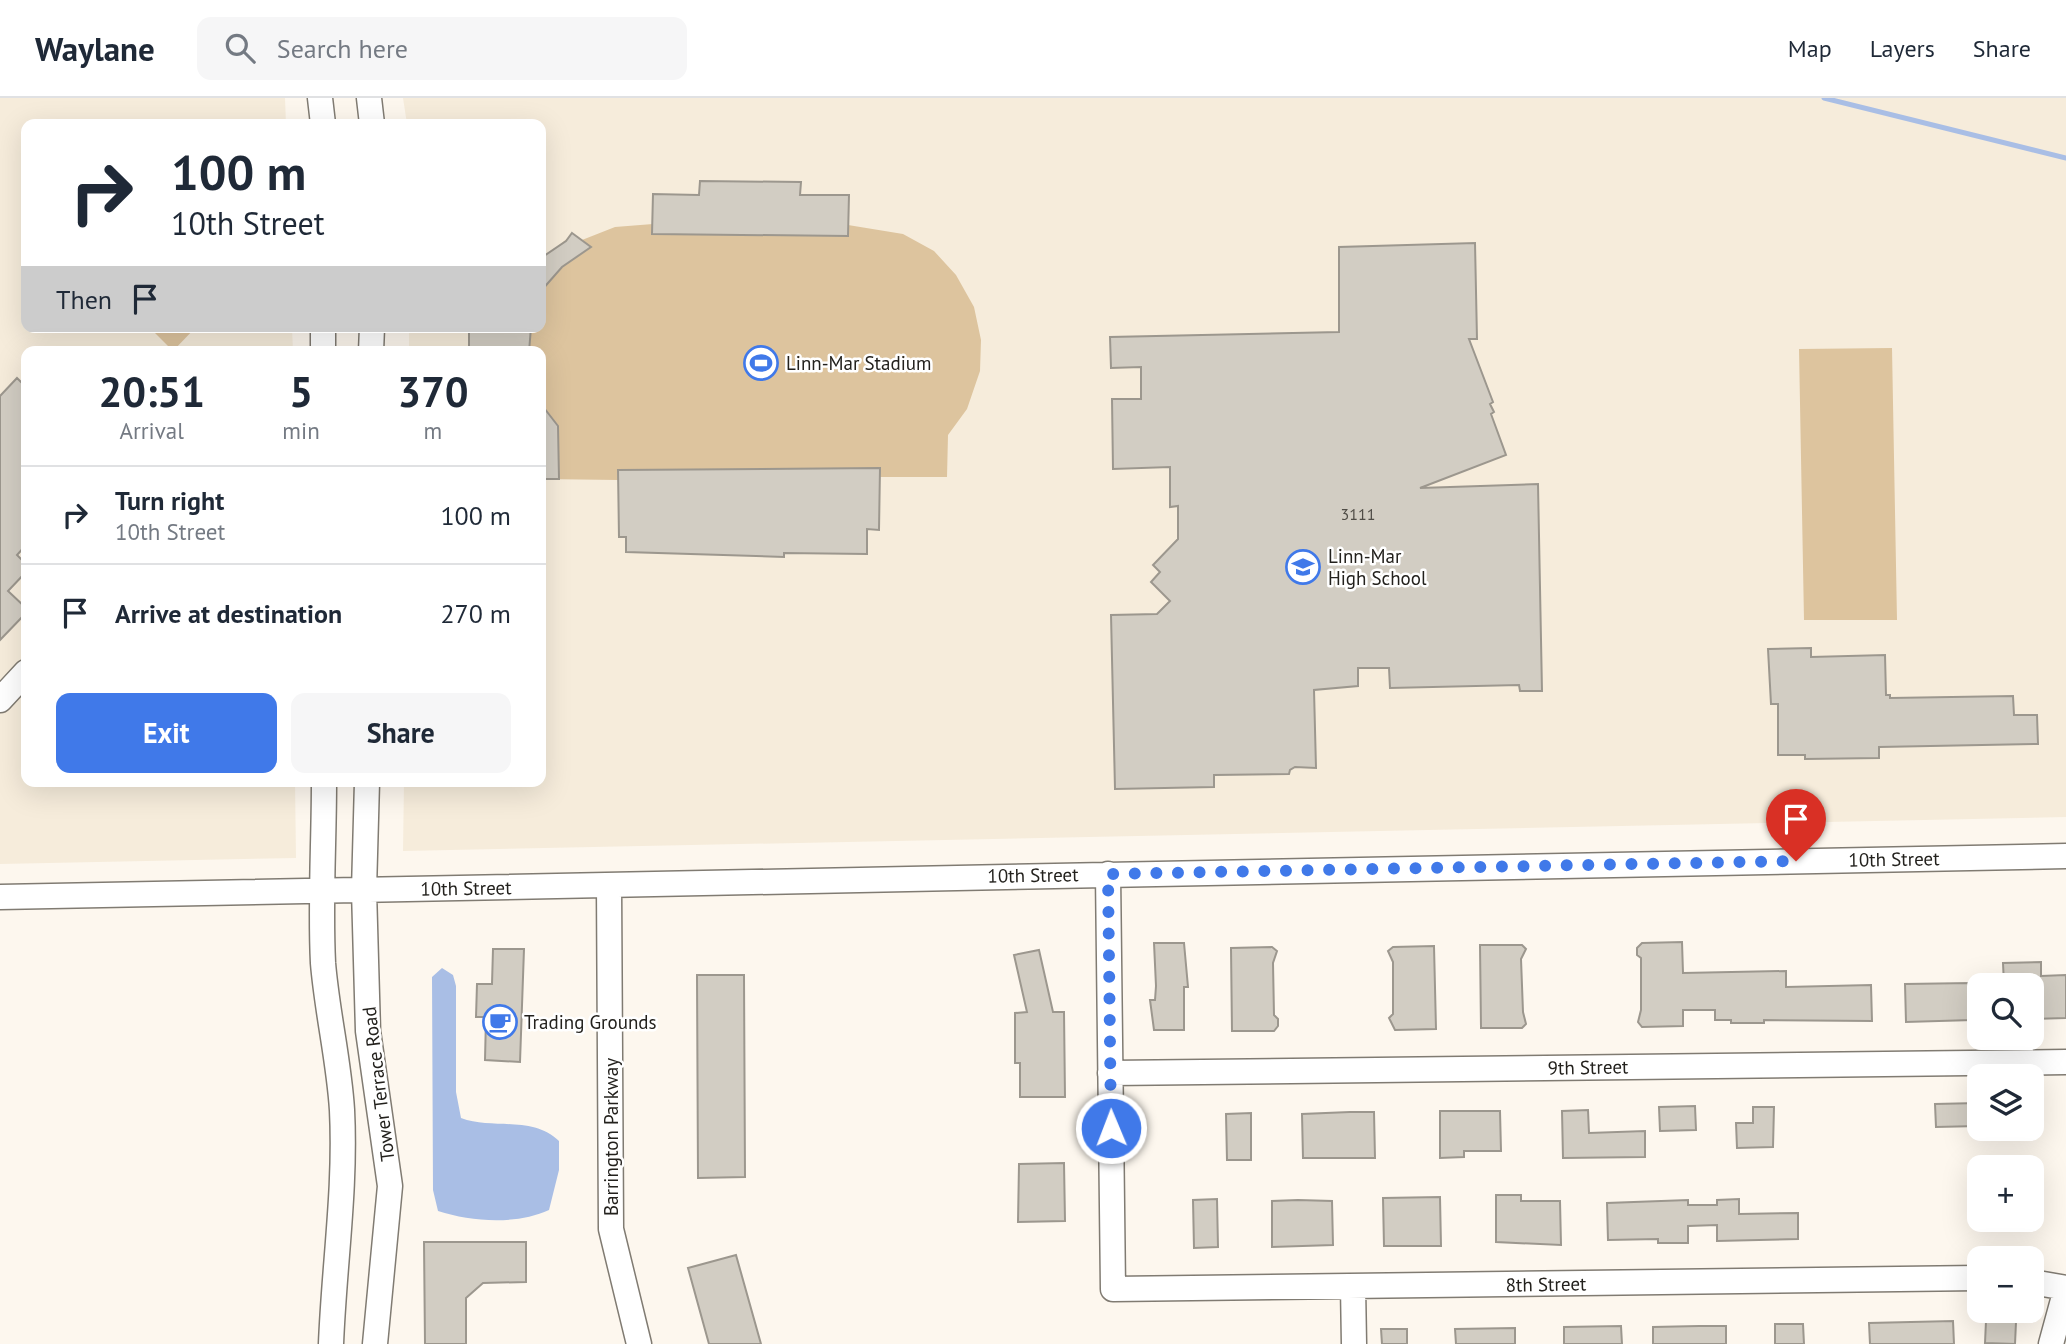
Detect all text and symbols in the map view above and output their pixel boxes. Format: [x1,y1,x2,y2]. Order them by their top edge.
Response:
search box [197,17,687,80]
text: Waylane [35,27,155,70]
icon: search [221,29,259,67]
text: Search here [277,32,408,65]
text: Map [1788,33,1832,64]
text: Layers [1870,33,1935,64]
text: Share [1973,33,2031,64]
text: 100 m [171,140,306,204]
icon: right [56,147,147,238]
text: 10th Street [171,202,325,244]
icon: arrive [126,280,164,318]
text: Then [56,283,112,316]
sports icon: Linn-Mar Stadium [742,344,780,382]
place label: Linn-Mar Stadium [786,351,931,375]
text: 20:51 [98,364,205,419]
text: 5 [289,364,313,419]
text: 370 [397,364,469,419]
text: Arrival [119,416,184,445]
text: min [282,416,320,445]
text: m [424,416,442,445]
text: Turn right [115,484,224,517]
icon: right [56,496,94,534]
text: 100 m [440,499,511,532]
house number: 3111 [1341,504,1375,524]
text: 10th Street [115,517,225,546]
place label: Linn-Mar High School [1328,544,1427,590]
school or university icon: Linn-Mar High School [1284,548,1322,586]
icon: arrive [56,594,94,632]
text: Arrive at destination [115,597,342,630]
text: 270 m [440,597,511,630]
button: Exit [56,693,277,773]
button: Share [291,693,511,773]
pin [1766,789,1826,861]
icon: arrive [1777,800,1815,838]
street label: 10th Street [1848,846,1940,872]
street label: 10th Street [987,862,1079,888]
street label: 10th Street [420,875,512,901]
map controls [1967,973,2044,1323]
button: search [1967,973,2044,1050]
cafe icon: Trading Grounds [481,1003,519,1041]
street label: Tower Terrace Road [357,1005,399,1163]
place label: Trading Grounds [524,1010,657,1034]
street label: 9th Street [1547,1054,1629,1080]
street label: Barrington Parkway [599,1058,623,1216]
button: layers [1967,1064,2044,1141]
position arrow [1074,1091,1148,1165]
button: + [1967,1155,2044,1232]
button: − [1967,1246,2044,1323]
street label: 8th Street [1505,1271,1587,1297]

